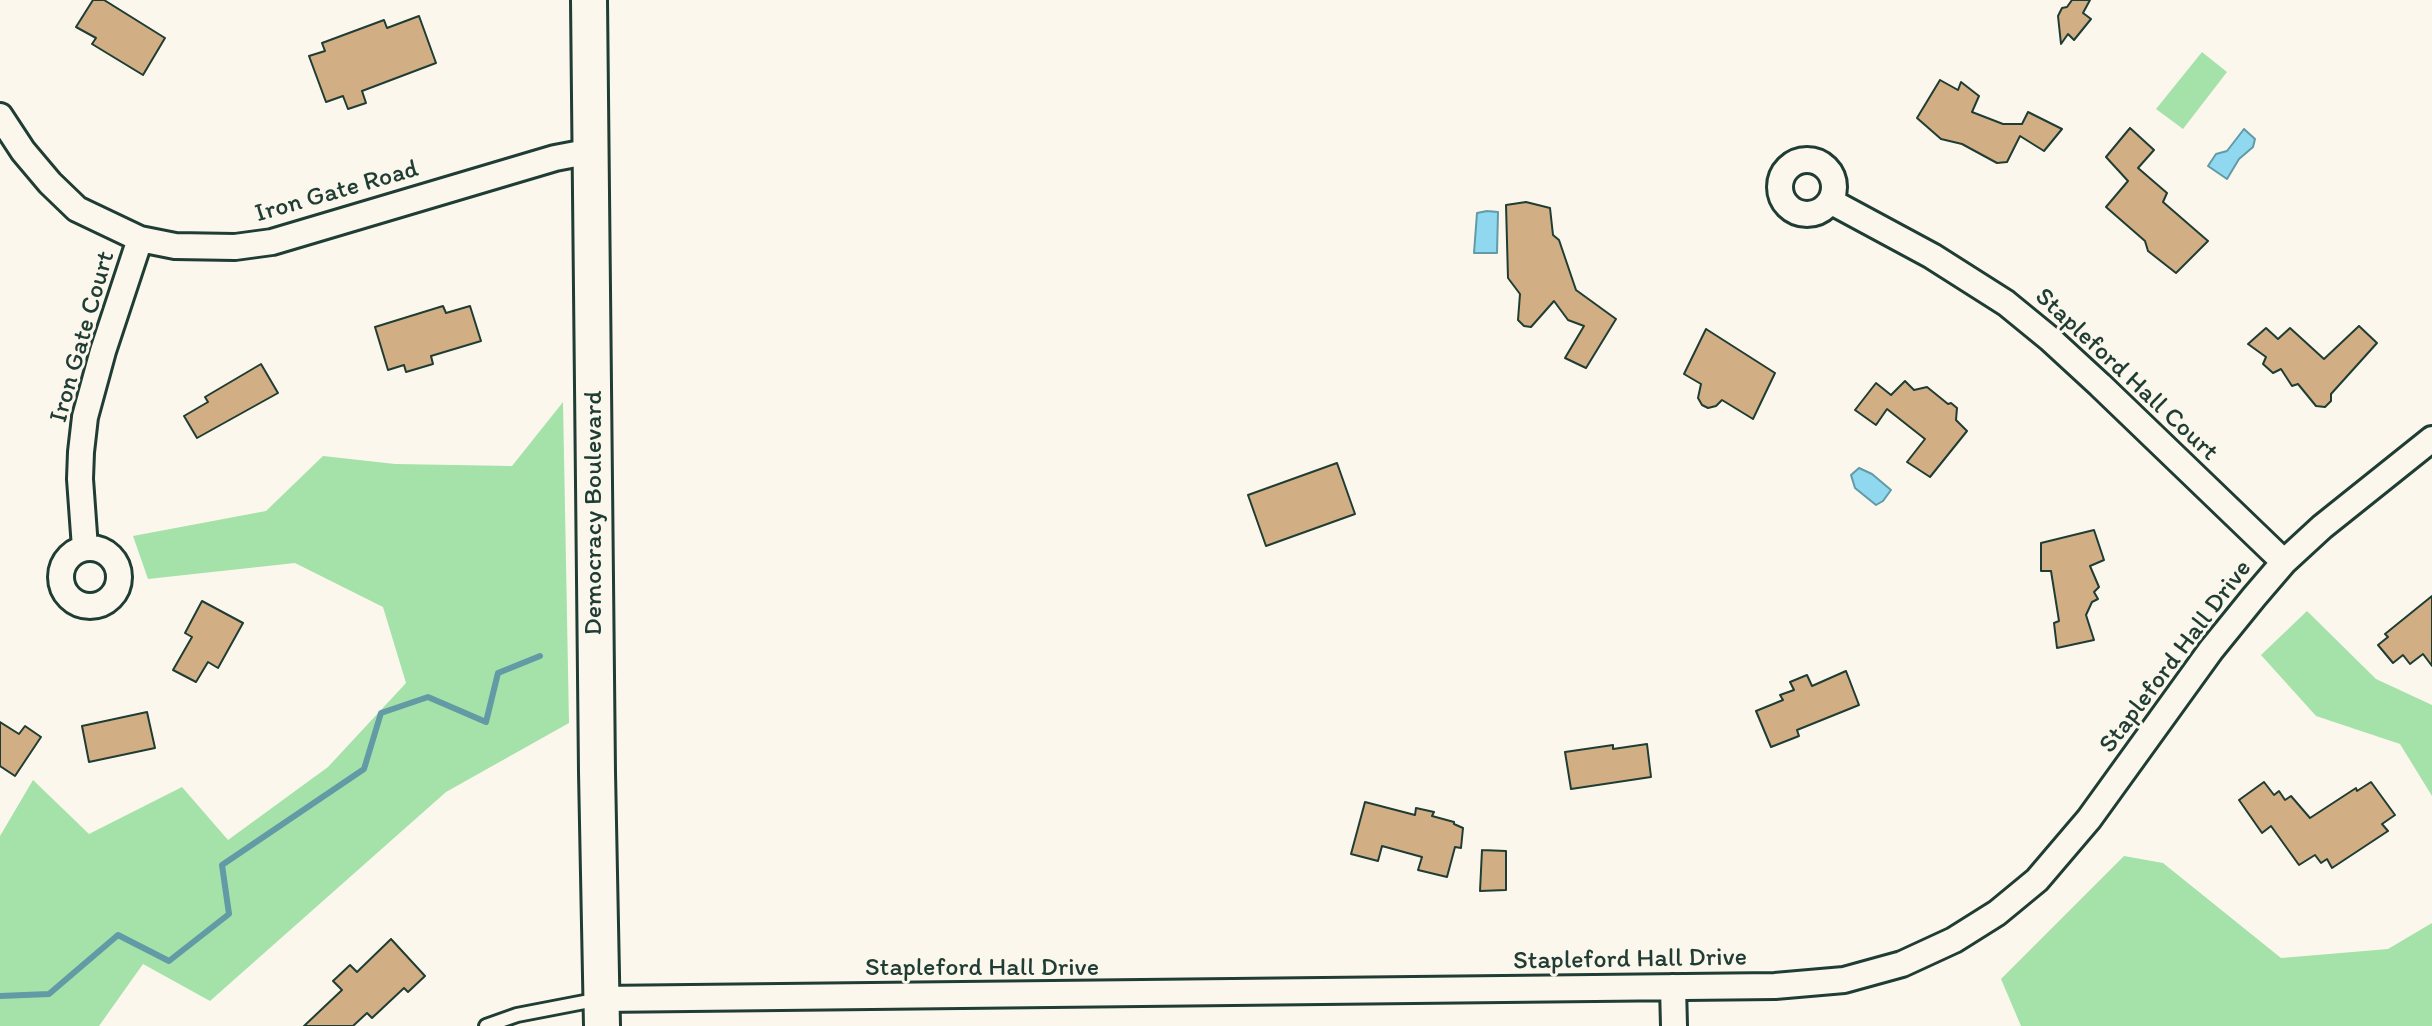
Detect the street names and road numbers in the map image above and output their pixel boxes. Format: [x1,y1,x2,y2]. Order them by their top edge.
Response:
street label: Iron Gate Road [252,154,422,230]
street label: Iron Gate Court [44,248,122,426]
street label: Stapleford Hall Court [2028,282,2224,468]
street label: Democracy Boulevard [578,390,610,636]
street label: Stapleford Hall Drive [2093,554,2259,760]
street label: Stapleford Hall Drive [1513,942,1747,978]
street label: Stapleford Hall Drive [865,952,1099,984]

